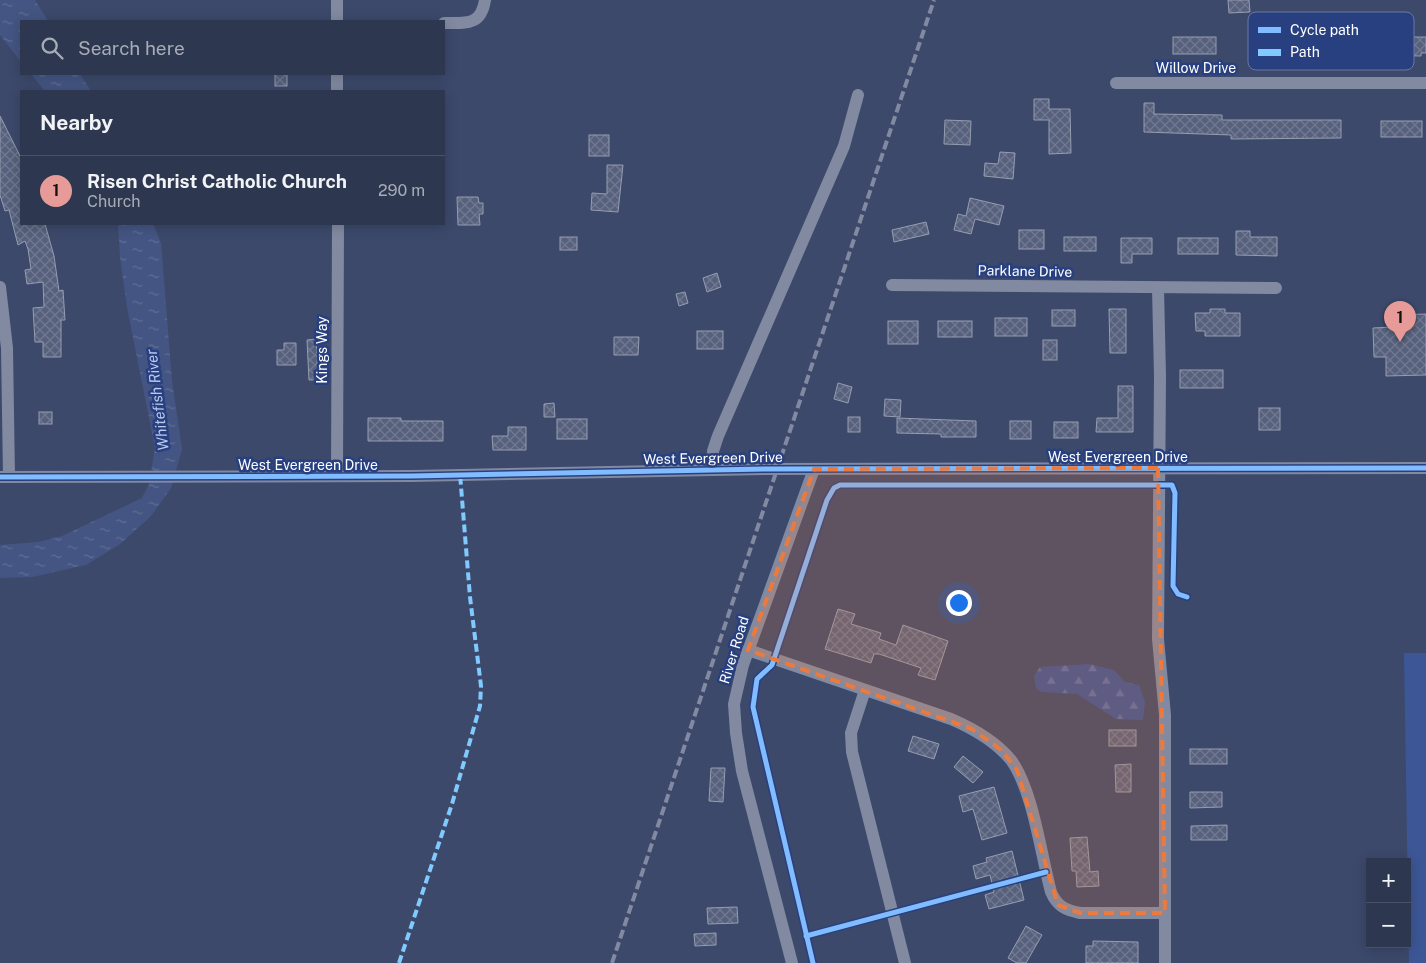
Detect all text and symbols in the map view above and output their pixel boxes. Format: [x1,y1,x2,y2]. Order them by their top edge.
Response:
legend [1248,12,1414,70]
search box [20,20,445,75]
text: Cycle path [1290,22,1359,38]
icon: search [38,34,66,62]
text: Search here [78,37,185,59]
text: Path [1290,44,1320,60]
street label: Willow Drive [1156,60,1236,76]
text: Nearby [40,110,113,135]
text: Risen Christ Catholic Church [87,170,347,192]
text: 1 [53,181,59,200]
text: 290 m [378,181,425,200]
text: Church [87,192,141,211]
street label: Parklane Drive [978,262,1072,280]
pin: 1 [1384,301,1416,342]
street label: Kings Way [314,316,330,384]
water label: Whitefish River [142,348,172,452]
street label: West Evergreen Drive [643,449,783,467]
street label: West Evergreen Drive [1048,449,1188,465]
street label: West Evergreen Drive [238,457,378,473]
your location [946,590,972,616]
street label: River Road [716,614,752,686]
map controls [1366,858,1411,948]
button: + [1366,858,1411,903]
button: − [1366,903,1411,948]

